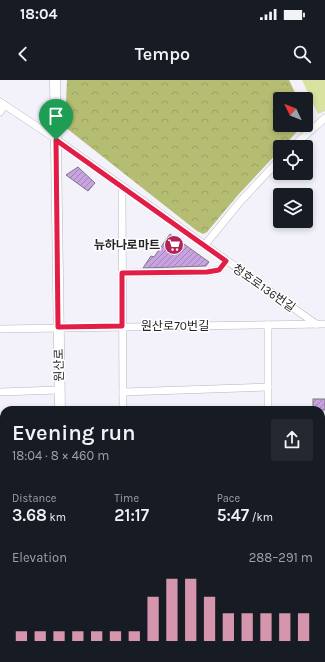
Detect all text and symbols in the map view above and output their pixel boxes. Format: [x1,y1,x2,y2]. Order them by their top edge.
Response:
text: 18:04 [20,5,58,23]
icon: back [12,43,34,65]
text: Tempo [135,43,190,65]
icon: search [291,43,313,65]
north arrow [273,92,313,132]
map controls [273,92,313,228]
pin [39,99,73,140]
icon: arrive [45,105,67,127]
button: locate [273,140,313,180]
button: layers [273,188,313,228]
supermarket icon: 뉴하나로마트 [163,234,185,256]
place label: 뉴하나로마트 [94,238,160,252]
street label: 청호로136번길 [230,261,298,315]
street label: 원산로70번길 [141,319,209,333]
street label: 원산로 [52,348,66,382]
button: share [271,419,313,461]
text: Evening run [12,420,136,446]
text: 18:04 · 8 × 460 m [12,448,109,463]
text: Distance [12,492,56,505]
text: Time [114,492,139,505]
text: Pace [217,492,240,505]
text: 3.68 [12,505,47,525]
text: 21:17 [114,505,149,525]
text: 5:47 [217,505,249,525]
text: km [47,511,66,524]
text: /km [249,511,273,524]
text: Elevation [12,550,67,565]
text: 288–291 m [249,550,313,565]

